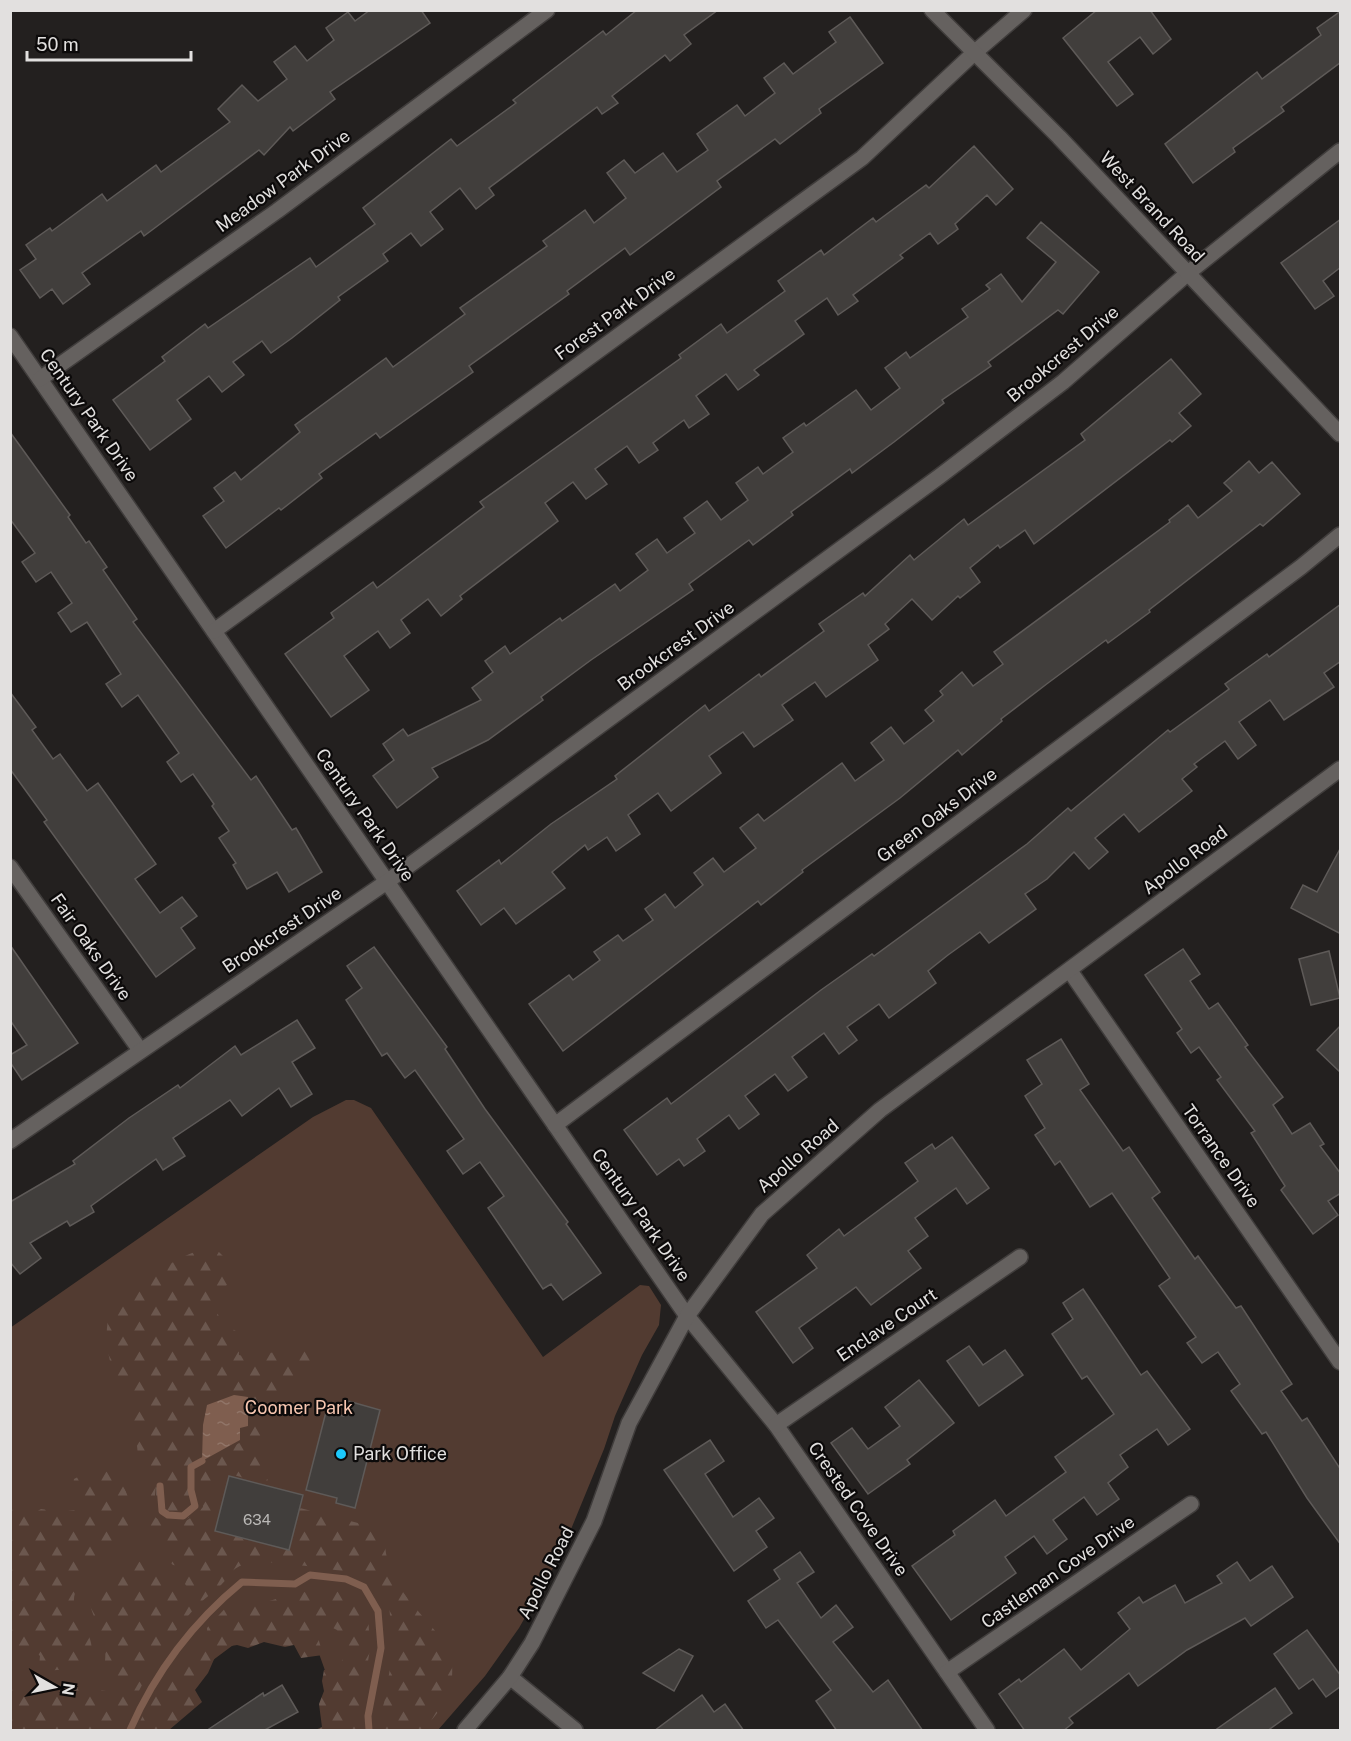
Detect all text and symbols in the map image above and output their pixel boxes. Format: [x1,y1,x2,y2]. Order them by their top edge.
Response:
scale bar [27,24,190,62]
text: 50 m [36,34,79,55]
street label: Meadow Park Drive [211,125,354,236]
street label: West Brand Road [1096,147,1209,266]
street label: Forest Park Drive [550,263,679,364]
street label: Brookcrest Drive [1003,301,1123,406]
street label: Century Park Drive [36,344,143,485]
street label: Brookcrest Drive [613,596,738,695]
street label: Century Park Drive [312,744,419,885]
street label: Green Oaks Drive [873,763,1001,867]
street label: Apollo Road [1138,821,1231,898]
street label: Brookcrest Drive [218,882,345,977]
street label: Fair Oaks Drive [47,889,136,1004]
street label: Torrance Drive [1178,1100,1265,1211]
street label: Apollo Road [753,1115,843,1197]
street label: Century Park Drive [588,1144,695,1285]
street label: Enclave Court [833,1283,941,1366]
park label: Coomer Park [245,1397,353,1418]
street label: Crested Cove Drive [804,1437,913,1580]
place label: Park Office [353,1443,447,1464]
marker: Park Office [334,1447,348,1461]
house number: 634 [243,1511,271,1528]
street label: Castleman Cove Drive [977,1511,1138,1632]
street label: Apollo Road [513,1523,578,1623]
north arrow [24,1657,84,1717]
text: N [58,1682,79,1697]

